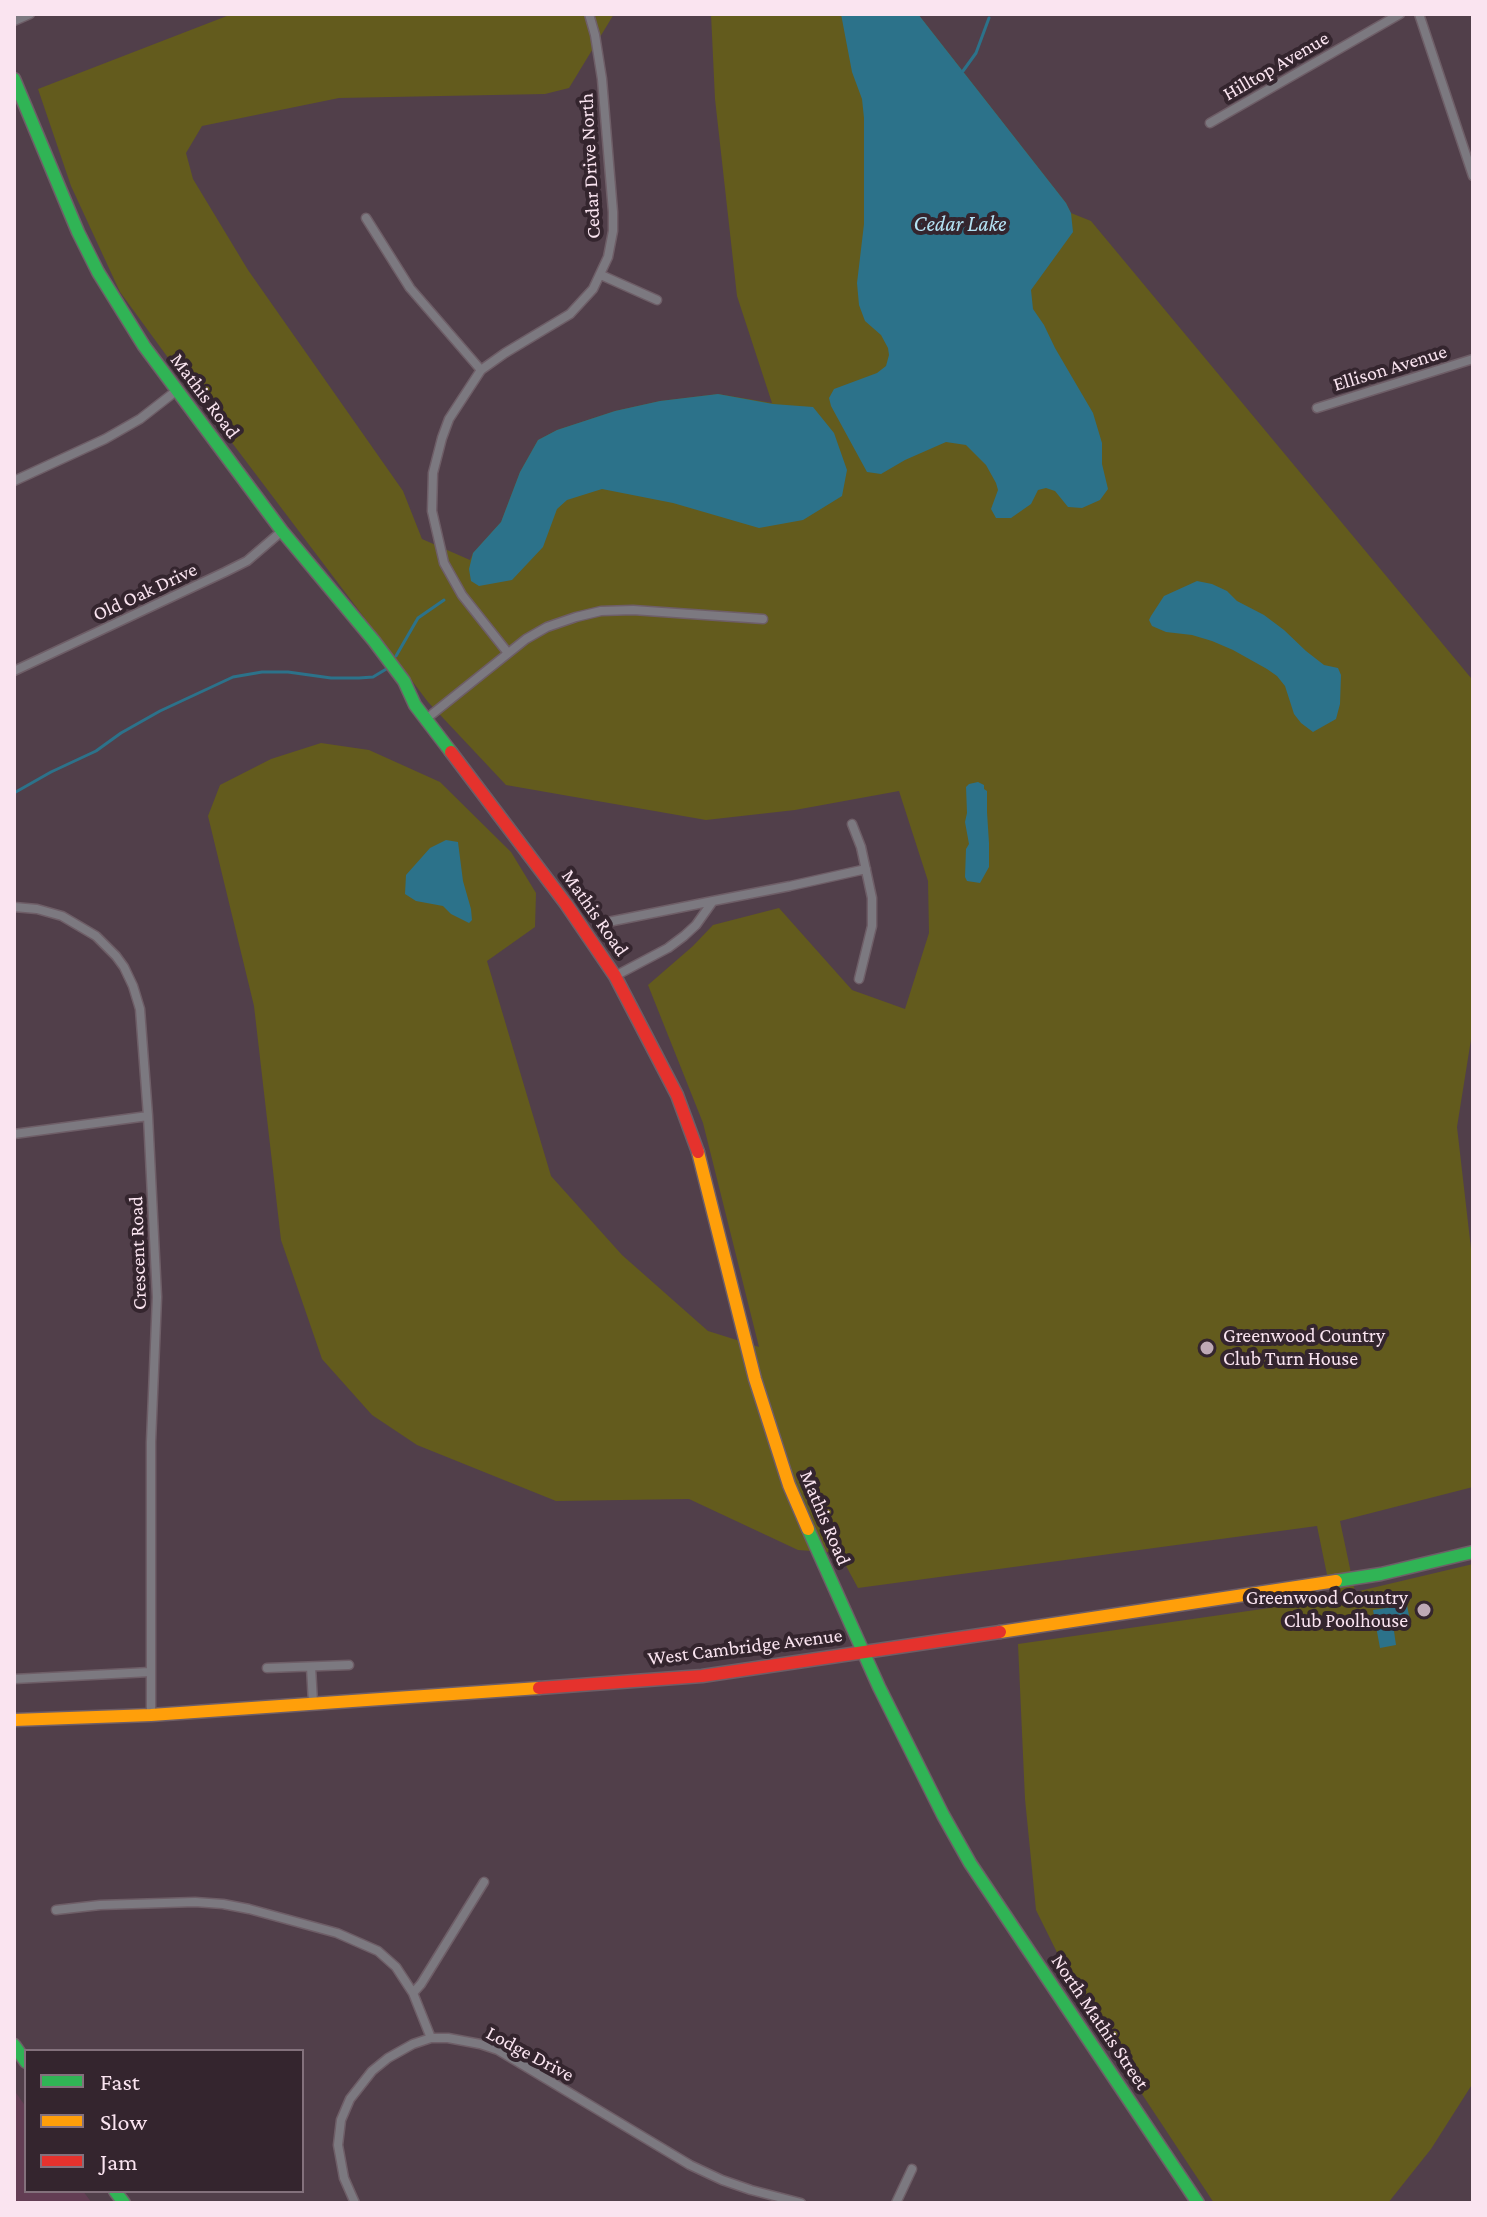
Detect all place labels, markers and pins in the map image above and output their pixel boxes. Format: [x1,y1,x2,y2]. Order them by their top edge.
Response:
place label: Greenwood Country Club Turn House [1223,1324,1385,1371]
marker: Greenwood Country Club Turn House [1198,1339,1216,1357]
place label: Greenwood Country Club Poolhouse [1246,1586,1408,1633]
marker: Greenwood Country Club Poolhouse [1415,1601,1433,1619]

